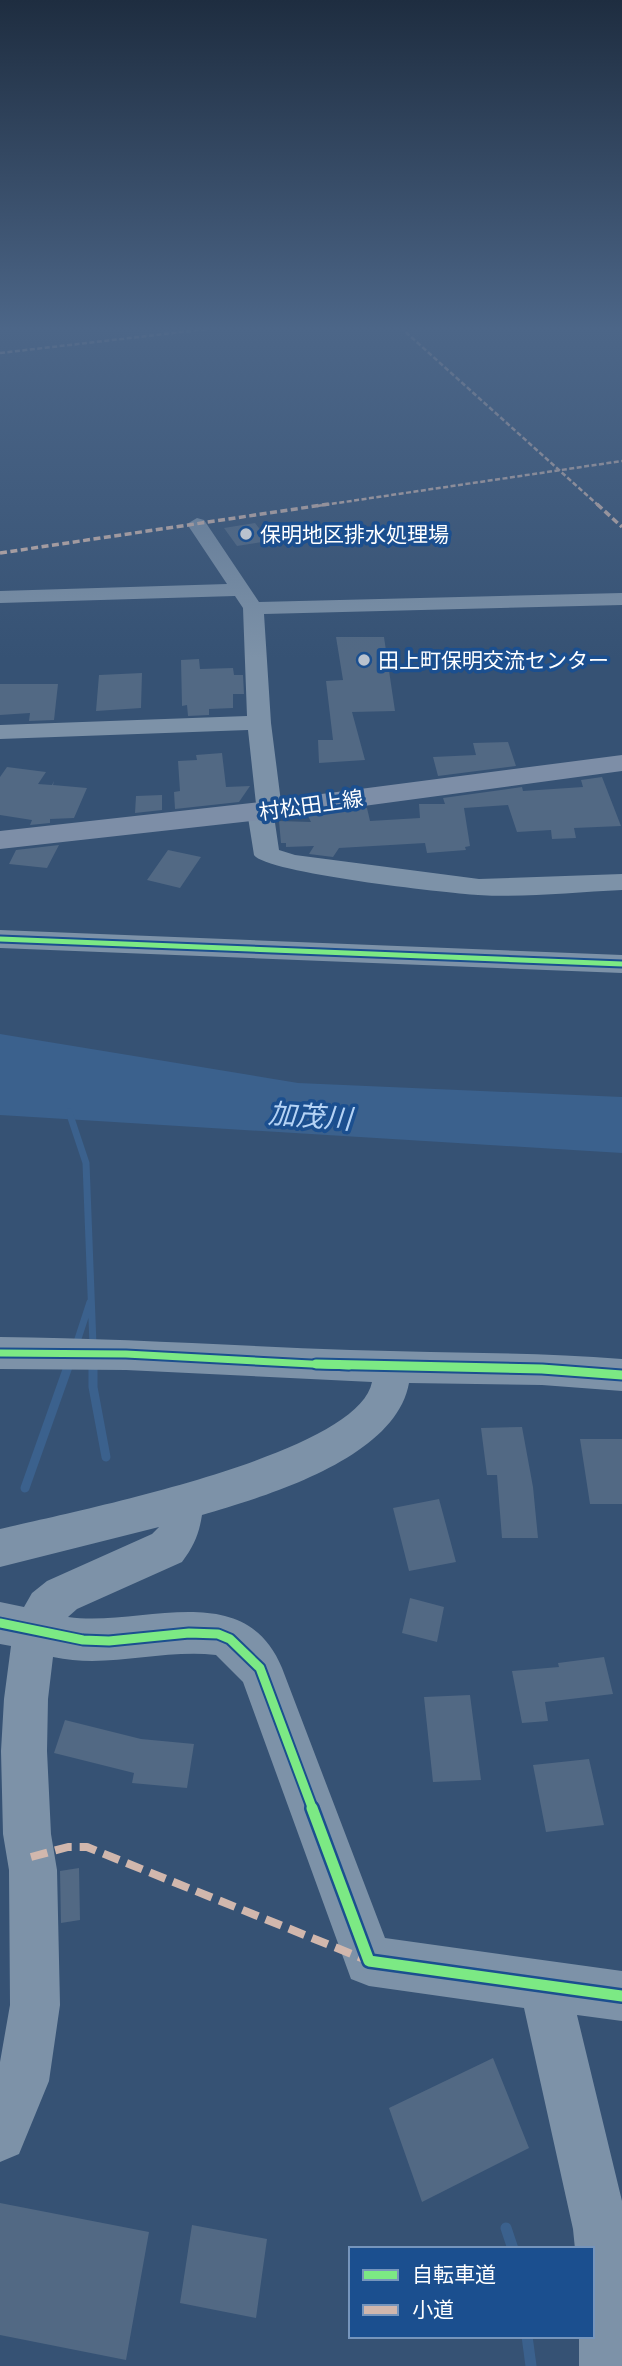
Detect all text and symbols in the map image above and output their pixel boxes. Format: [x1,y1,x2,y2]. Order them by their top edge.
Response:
place label: 保明地区排水処理場 [260,521,449,548]
marker: 保明地区排水処理場 [238,526,254,542]
place label: 田上町保明交流センター [378,647,609,674]
marker: 田上町保明交流センター [356,652,372,668]
street label: 村松田上線 [257,784,365,826]
water label: 加茂川 [267,1095,356,1137]
legend [349,2247,594,2338]
text: 自転車道 [412,2261,496,2288]
text: 小道 [412,2296,454,2323]

